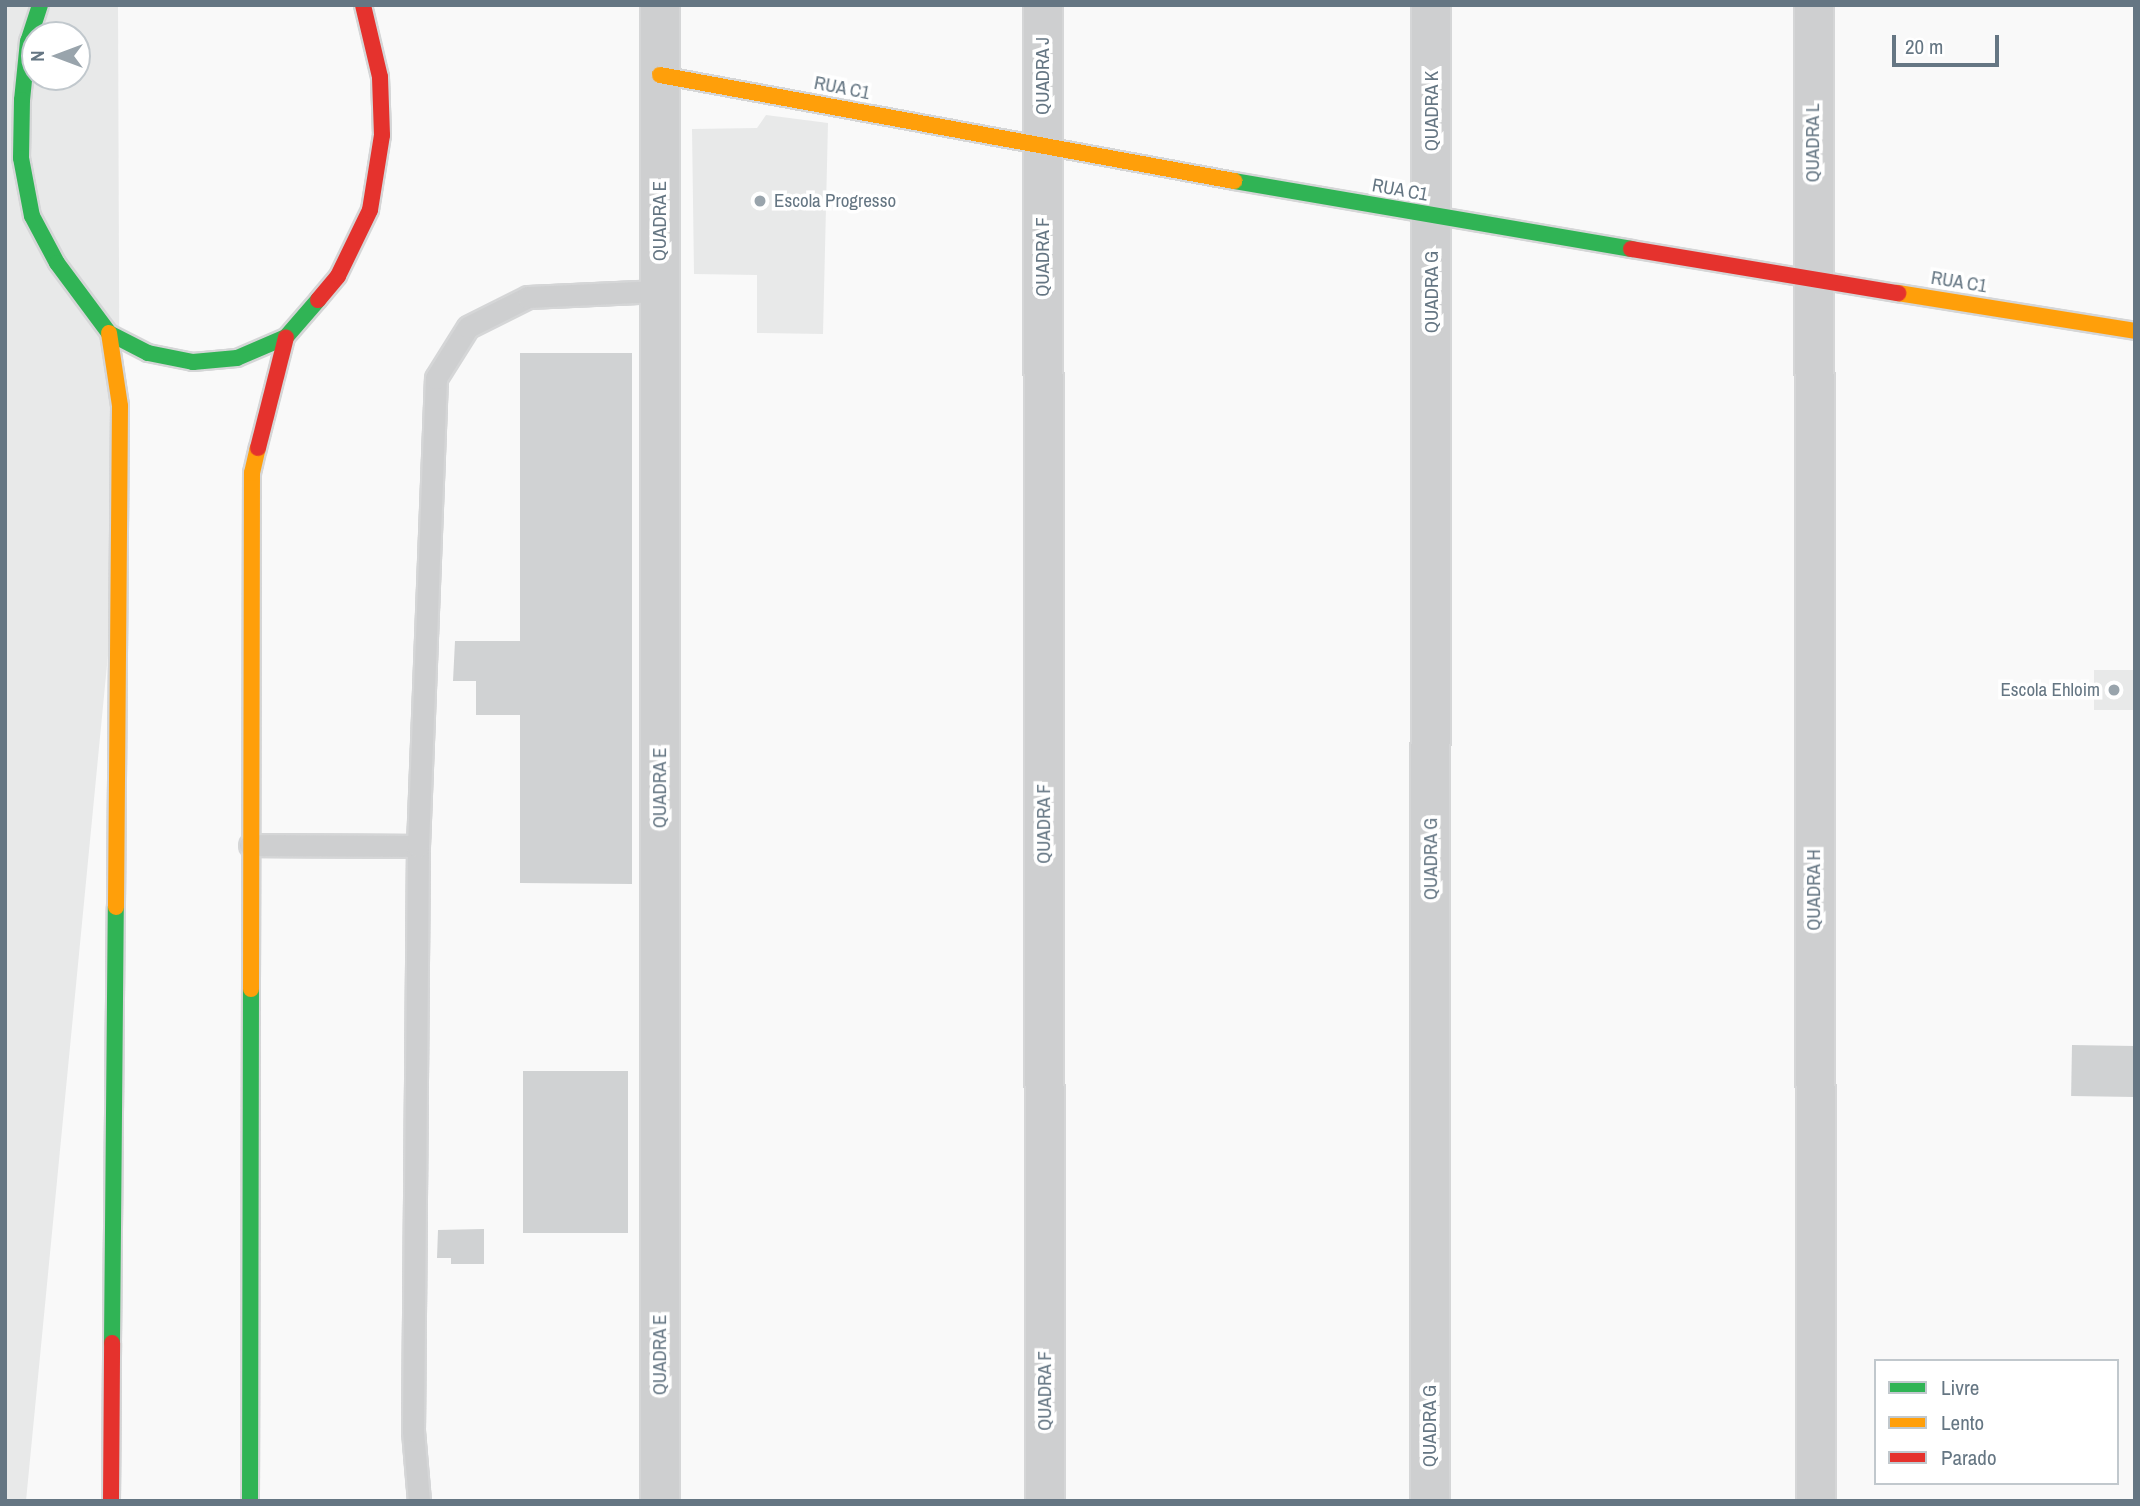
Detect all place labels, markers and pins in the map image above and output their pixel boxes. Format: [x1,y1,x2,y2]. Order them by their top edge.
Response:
place label: Escola Progresso [774,190,896,212]
marker: Escola Progresso [752,193,768,209]
place label: Escola Ehloim [2000,679,2100,701]
marker: Escola Ehloim [2106,682,2122,698]

